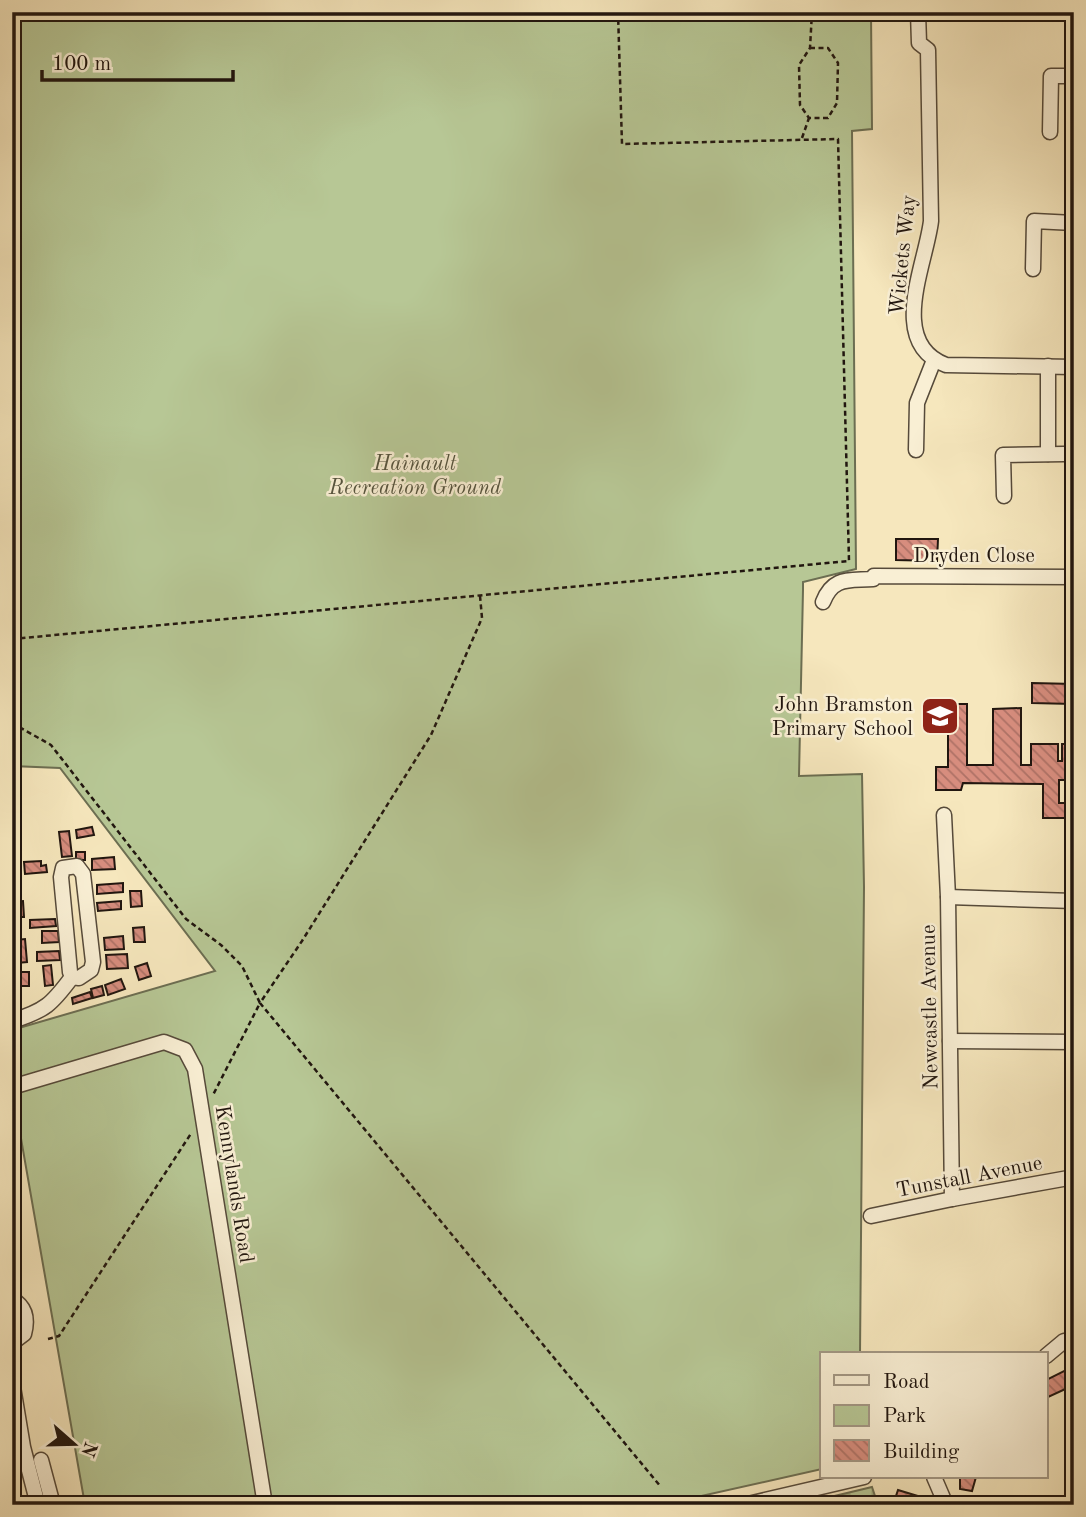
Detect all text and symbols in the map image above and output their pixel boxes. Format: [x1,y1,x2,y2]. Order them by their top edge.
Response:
scale bar [42,38,233,82]
text: 100 m [52,54,111,75]
street label: Wickets Way [887,194,920,317]
park label: Hainault Recreation Ground [328,454,502,499]
street label: Dryden Close [913,546,1035,567]
place label: John Bramston Primary School [772,695,913,740]
school or university icon: John Bramston Primary School [919,695,961,737]
street label: Newcastle Avenue [919,924,942,1090]
street label: Kennylands Road [211,1104,256,1265]
street label: Tunstall Avenue [894,1153,1044,1202]
legend [820,1352,1048,1478]
text: Road [883,1372,930,1393]
text: Park [883,1406,926,1427]
north arrow [38,1408,108,1478]
text: N [76,1439,99,1459]
text: Building [883,1442,960,1463]

